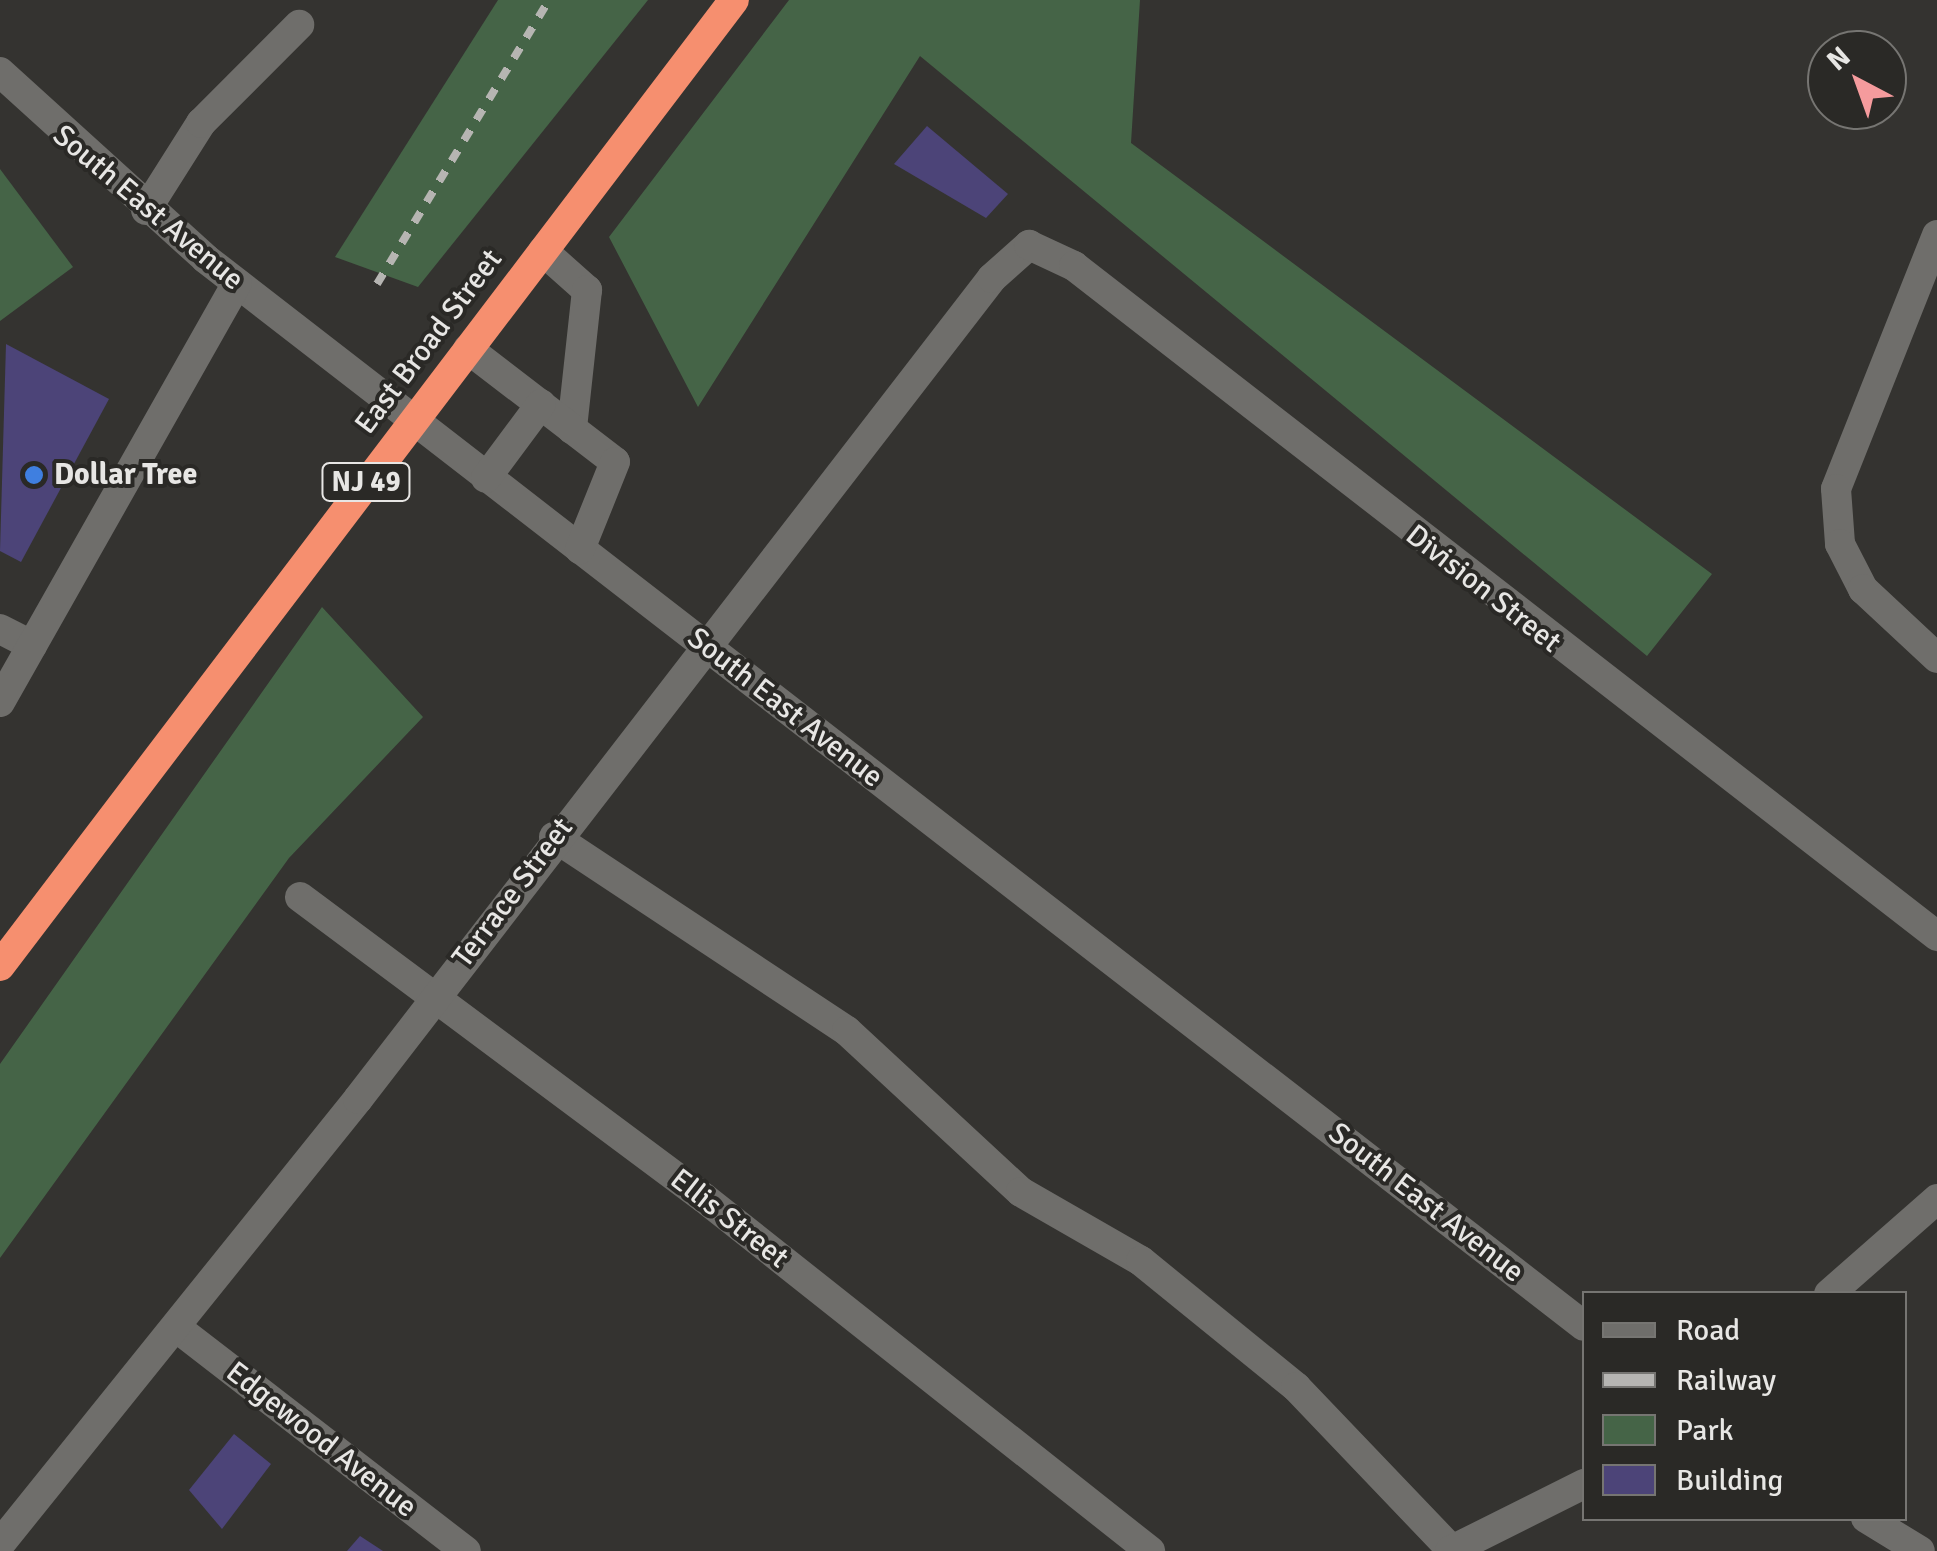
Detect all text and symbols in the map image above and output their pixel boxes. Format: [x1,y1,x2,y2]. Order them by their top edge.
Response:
north arrow [1807,30,1907,130]
text: N [1820,40,1857,78]
street label: South East Avenue [45,118,251,298]
street label: East Broad Street [348,243,510,441]
place label: Dollar Tree [54,457,197,493]
road number: NJ 49 [321,459,411,505]
marker: Dollar Tree [23,464,45,486]
street label: Division Street [1398,517,1568,661]
street label: South East Avenue [680,621,890,795]
street label: Terrace Street [445,811,581,975]
street label: South East Avenue [1321,1116,1531,1290]
street label: Ellis Street [663,1162,795,1276]
legend [1582,1291,1907,1521]
text: Road [1676,1312,1740,1349]
street label: Edgewood Avenue [219,1354,423,1526]
text: Railway [1676,1362,1776,1399]
text: Park [1676,1412,1734,1449]
text: Building [1676,1462,1783,1499]

